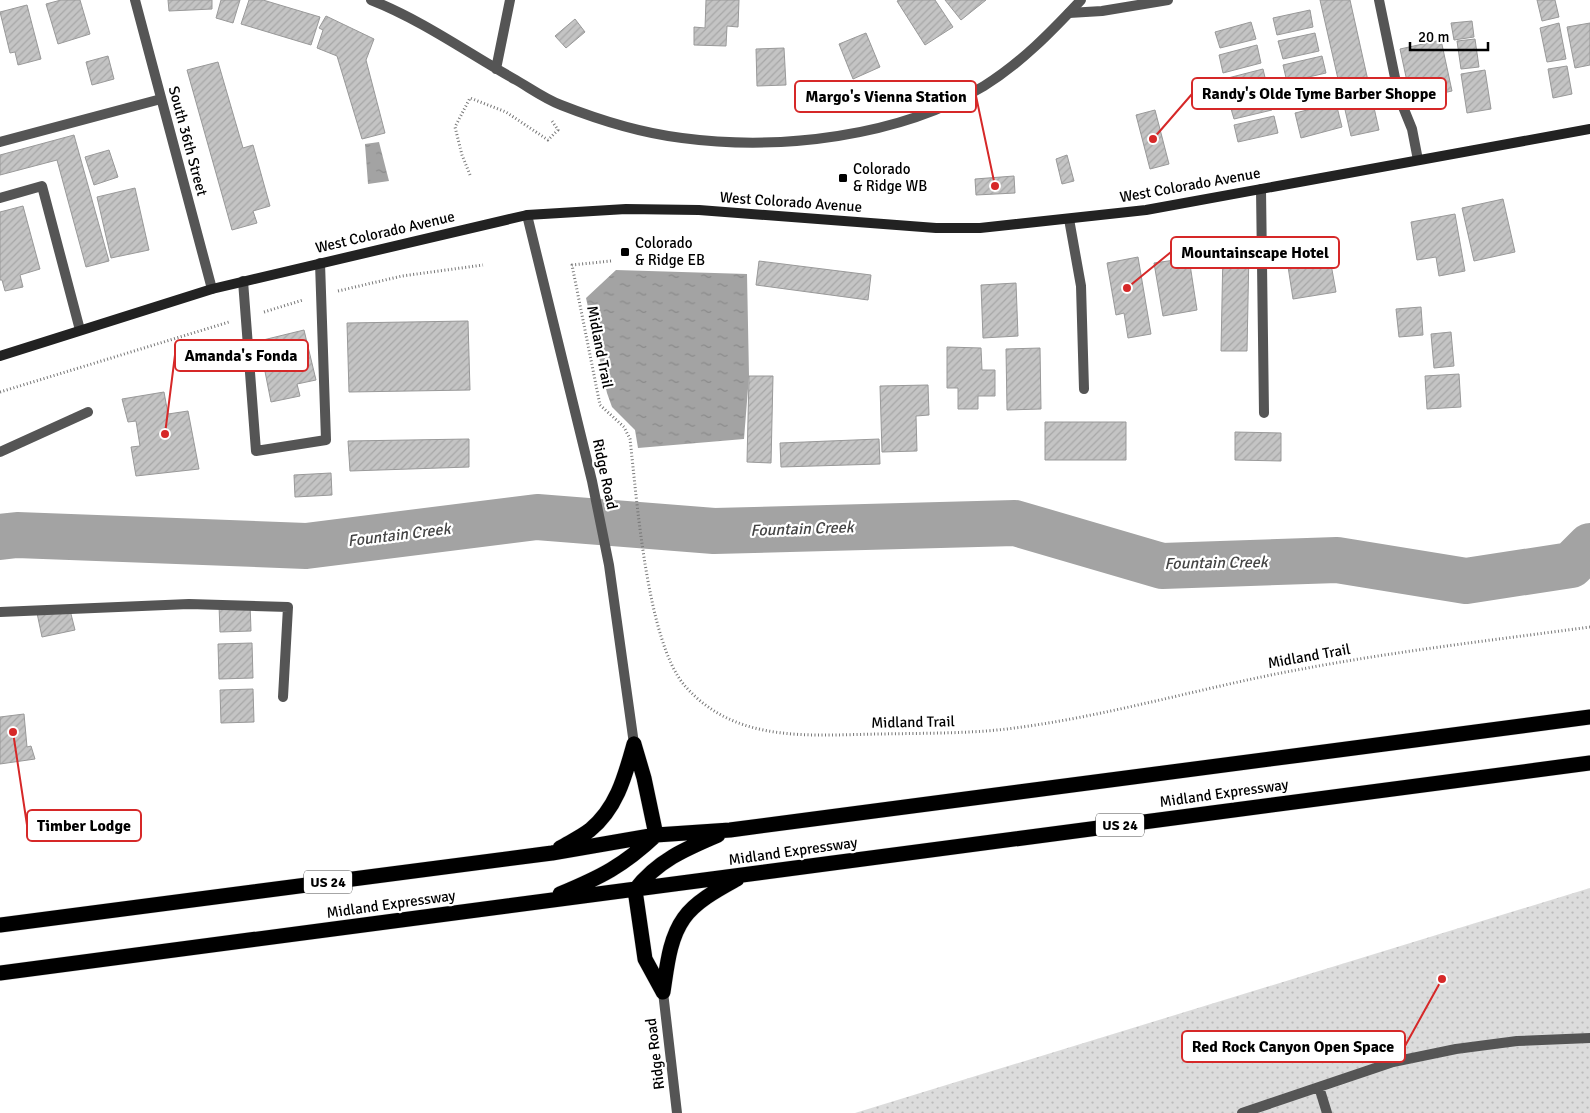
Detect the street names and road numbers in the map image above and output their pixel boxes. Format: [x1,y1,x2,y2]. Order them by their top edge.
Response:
street label: South 36th Street [165,84,211,198]
street label: West Colorado Avenue [1118,164,1262,206]
street label: West Colorado Avenue [719,188,863,216]
street label: West Colorado Avenue [314,207,456,257]
street label: Midland Trail [583,304,617,390]
street label: Ridge Road [589,437,621,511]
street label: Midland Trail [1266,640,1352,672]
street label: Midland Trail [871,712,955,732]
street label: Midland Expressway [1158,775,1290,811]
road number: US 24 [1096,814,1144,836]
street label: Midland Expressway [727,833,859,869]
road number: US 24 [304,870,352,894]
street label: Midland Expressway [325,886,457,922]
street label: Ridge Road [642,1017,668,1091]

